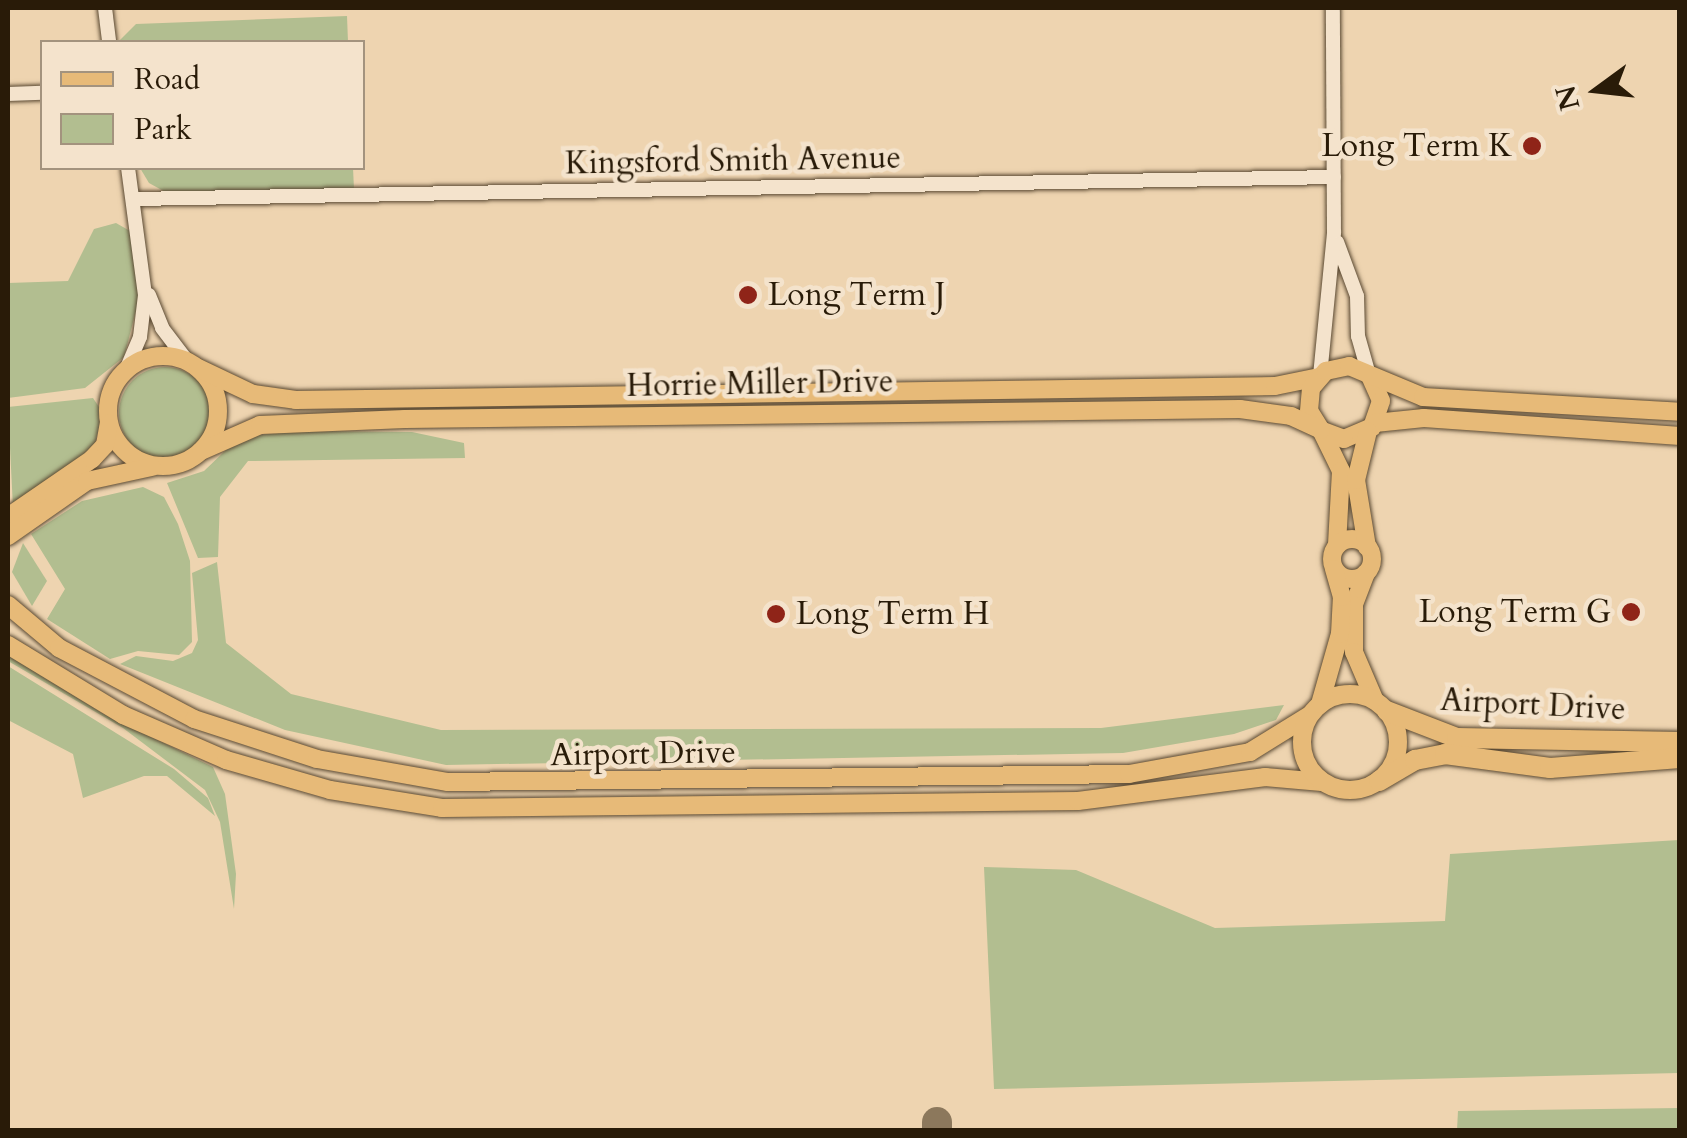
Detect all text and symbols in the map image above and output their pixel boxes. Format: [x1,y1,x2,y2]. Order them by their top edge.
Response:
legend [40,40,365,170]
north arrow [1547,40,1647,140]
text: Road [134,59,200,100]
text: N [1547,81,1590,114]
text: Park [134,109,192,150]
place label: Long Term K [1321,127,1512,165]
marker: Long Term K [1521,135,1543,157]
street label: Kingsford Smith Avenue [565,139,901,183]
place label: Long Term J [768,276,946,314]
marker: Long Term J [737,284,759,306]
street label: Horrie Miller Drive [626,362,894,406]
place label: Long Term G [1419,593,1611,631]
place label: Long Term H [796,595,989,633]
marker: Long Term G [1620,601,1642,623]
marker: Long Term H [765,603,787,625]
street label: Airport Drive [1439,681,1627,729]
street label: Airport Drive [550,733,736,775]

